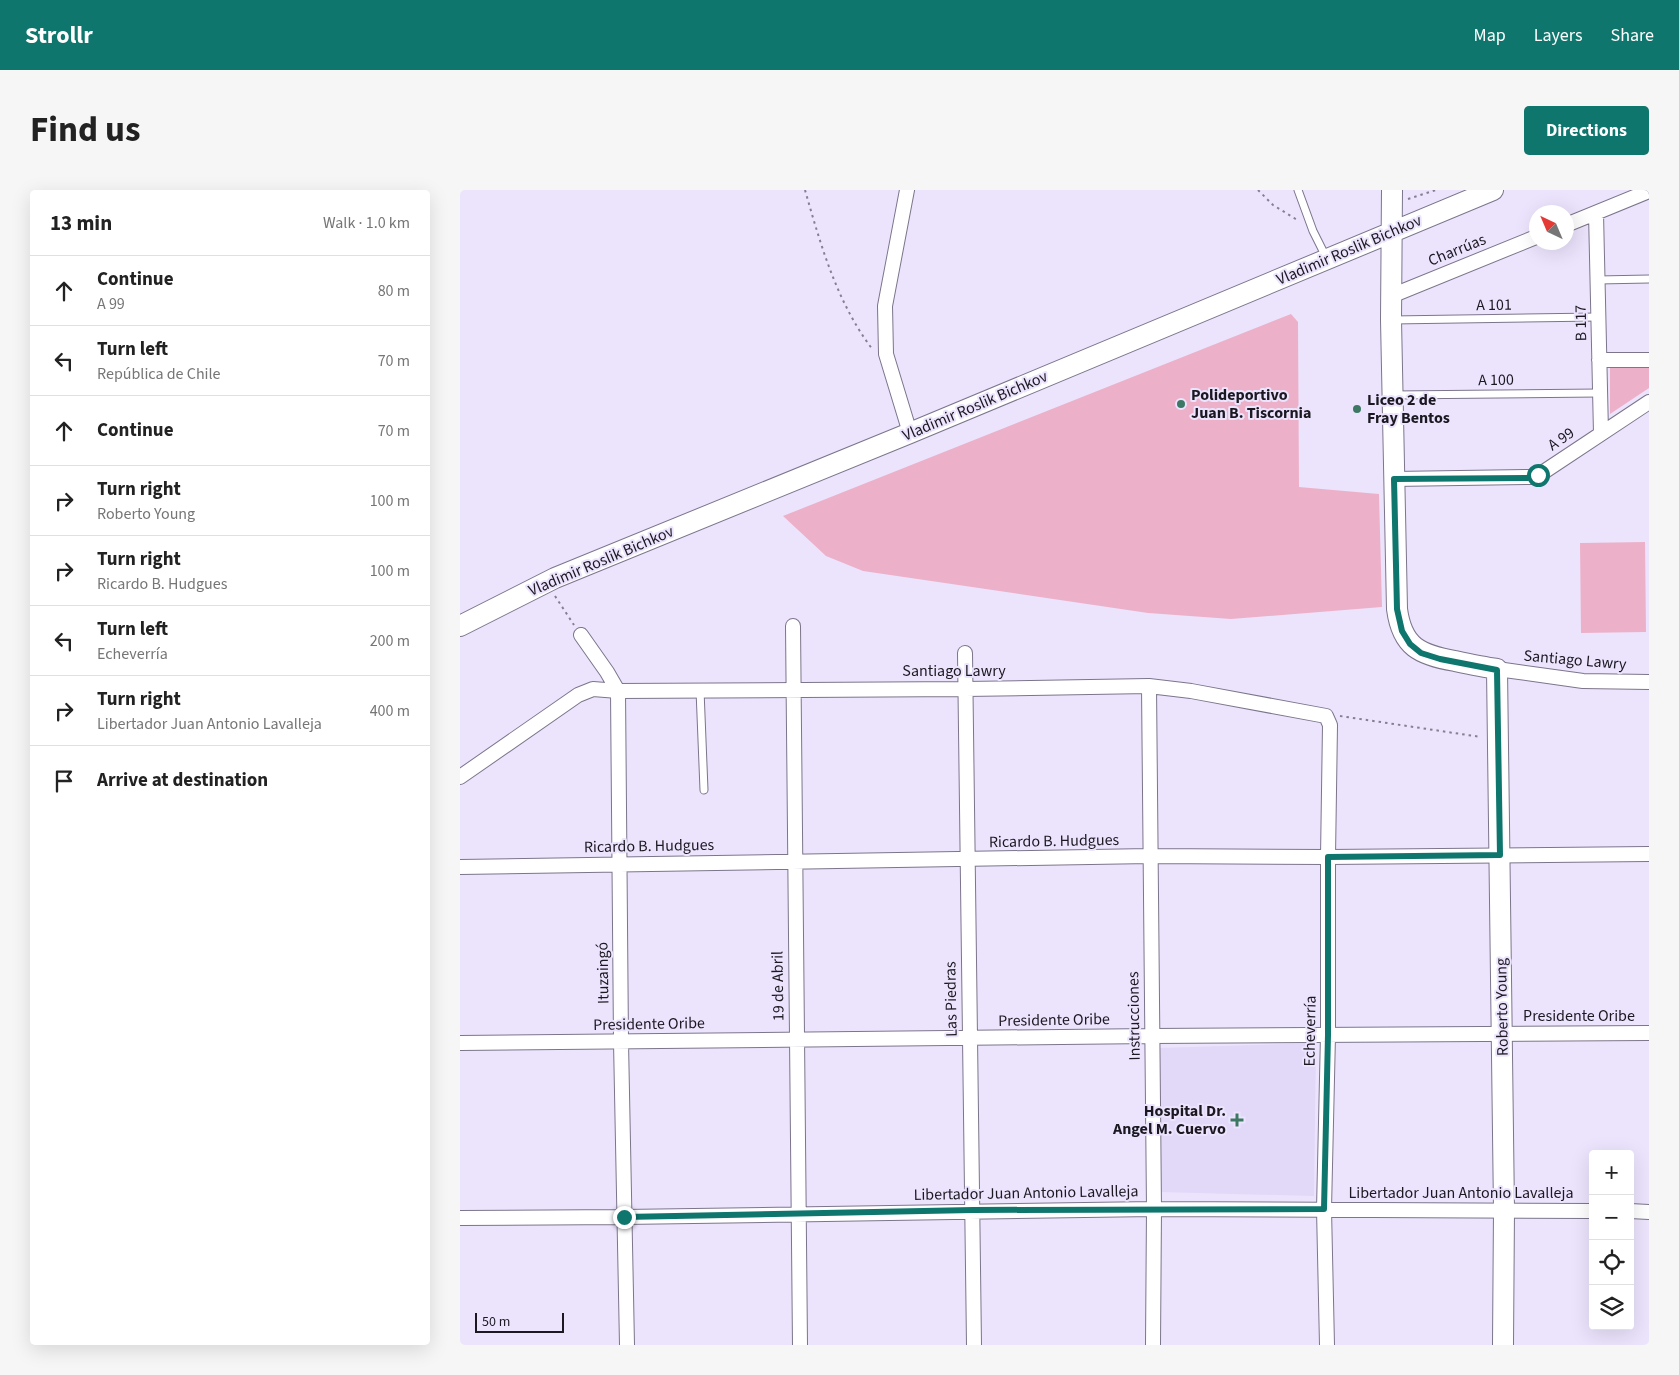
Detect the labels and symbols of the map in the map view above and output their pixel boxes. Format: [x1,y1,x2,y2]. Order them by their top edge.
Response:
north arrow [1529,205,1574,250]
street label: Vladimir Roslik Bichkov [1273,209,1425,291]
street label: Charrúas [1425,228,1489,272]
street label: A 101 [1476,294,1512,316]
street label: B 117 [1570,305,1592,341]
street label: Vladimir Roslik Bichkov [899,365,1051,447]
street label: A 100 [1478,369,1514,391]
place label: Polideportivo Juan B. Tiscornia [1191,384,1311,424]
place label: Liceo 2 de Fray Bentos [1367,389,1450,429]
marker: Polideportivo Juan B. Tiscornia [1175,398,1187,410]
marker: Liceo 2 de Fray Bentos [1351,403,1363,415]
street label: A 99 [1543,422,1579,456]
route start [1527,464,1550,487]
street label: Vladimir Roslik Bichkov [525,520,677,602]
street label: Santiago Lawry [1523,645,1628,676]
street label: Santiago Lawry [902,660,1006,682]
street label: Ricardo B. Hudgues [989,829,1120,853]
street label: Ricardo B. Hudgues [584,834,715,858]
street label: Ituzaingó [591,942,615,1004]
street label: 19 de Abril [766,951,790,1021]
street label: Roberto Young [1490,958,1514,1056]
street label: Las Piedras [939,961,963,1037]
street label: Instrucciones [1122,971,1146,1061]
street label: Echeverría [1298,995,1322,1067]
street label: Presidente Oribe [1523,1005,1635,1027]
street label: Presidente Oribe [998,1008,1110,1032]
street label: Presidente Oribe [593,1012,705,1036]
place label: Hospital Dr. Angel M. Cuervo [1112,1100,1226,1140]
marker: Hospital Dr. Angel M. Cuervo [1230,1113,1244,1127]
street label: Libertador Juan Antonio Lavalleja [913,1180,1139,1206]
street label: Libertador Juan Antonio Lavalleja [1349,1182,1573,1204]
route end [613,1206,636,1229]
scale bar [475,1310,564,1333]

